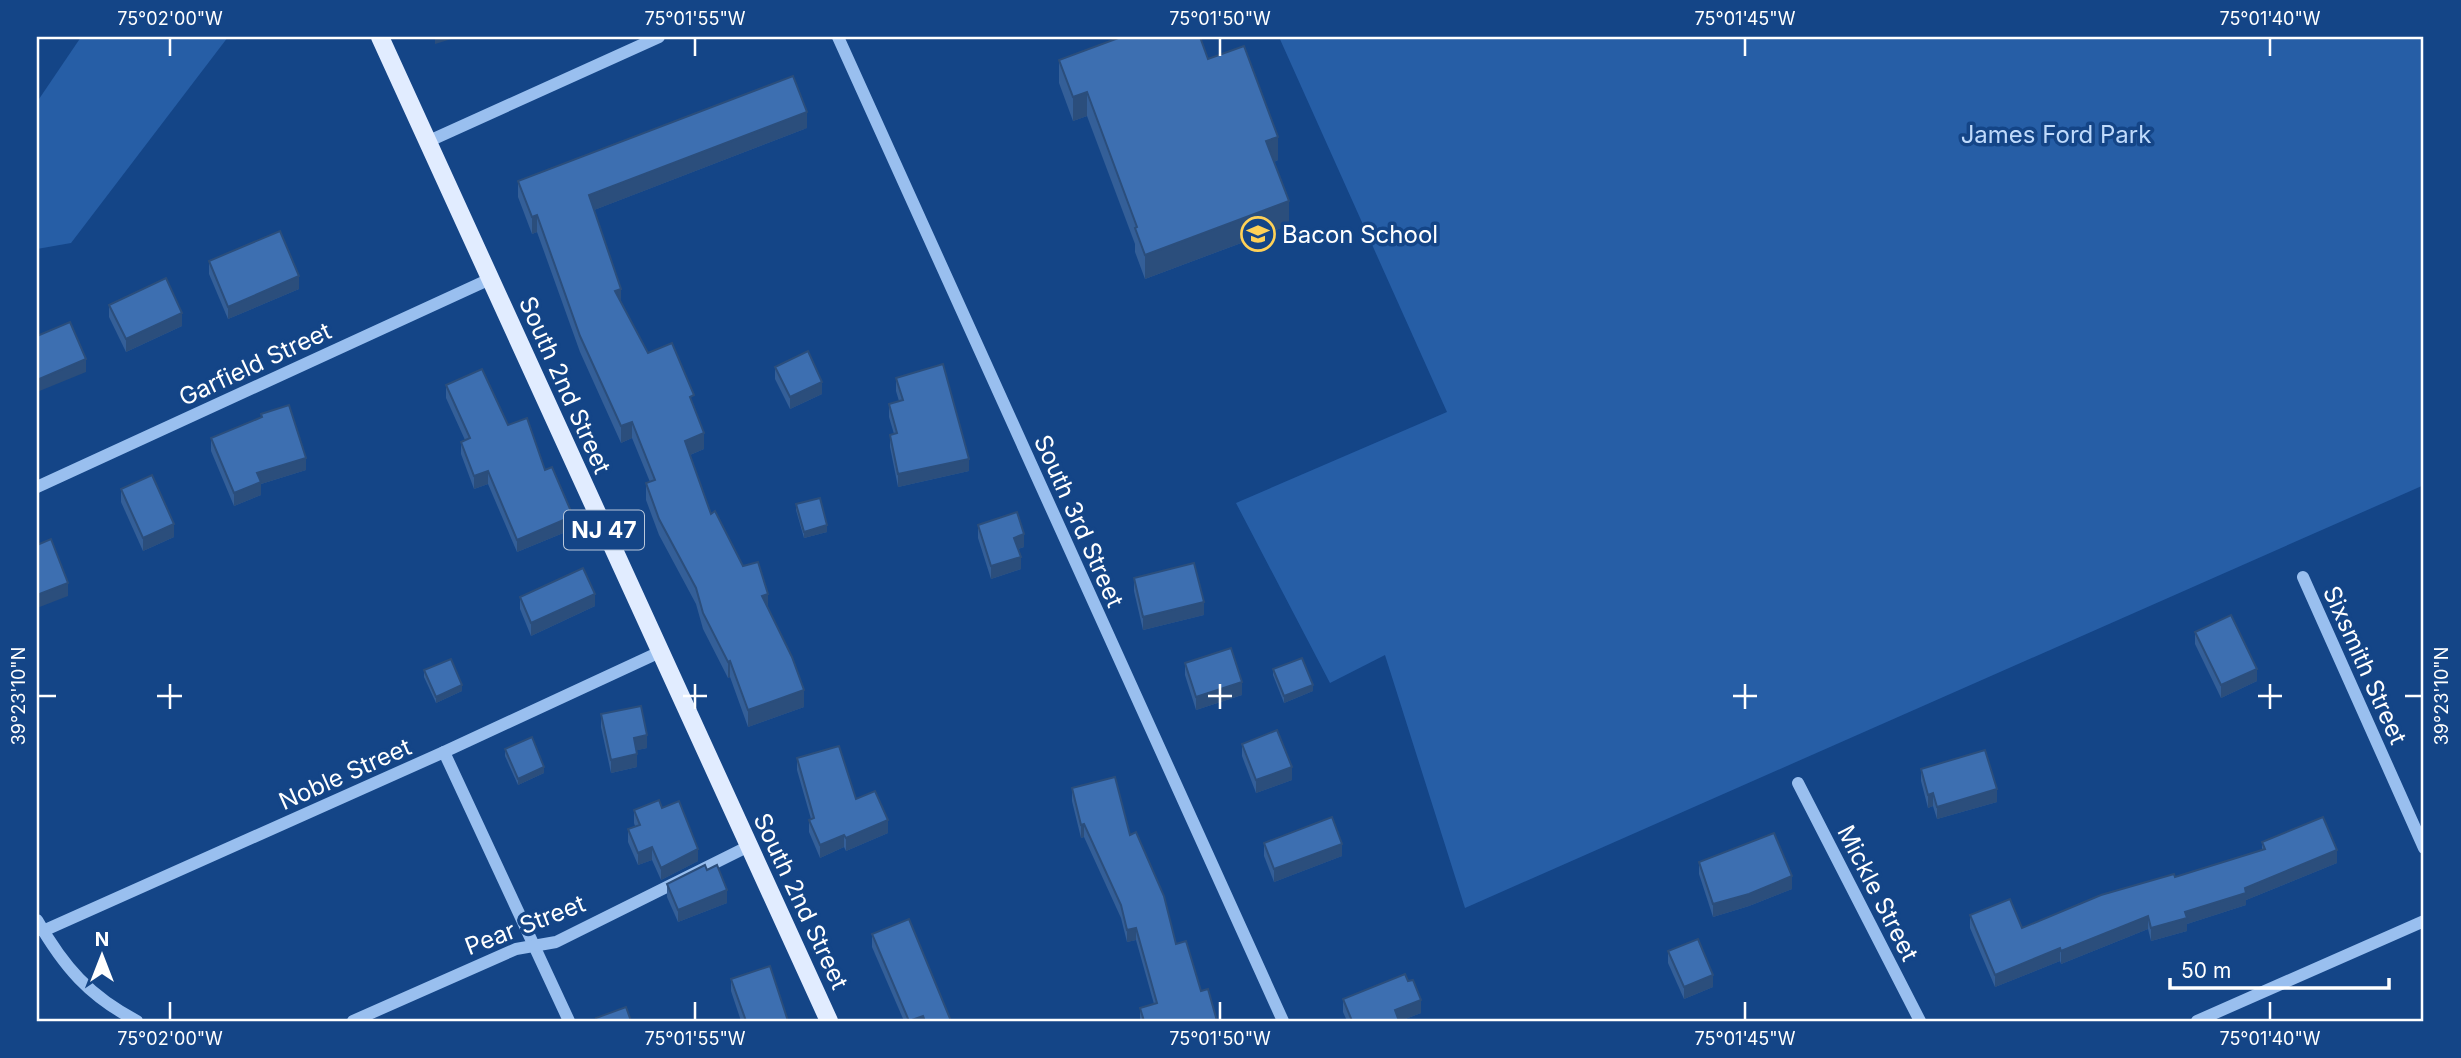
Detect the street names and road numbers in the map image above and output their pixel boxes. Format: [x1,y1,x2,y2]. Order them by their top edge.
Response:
street label: South 2nd Street [513,292,617,478]
street label: Garfield Street [174,316,336,412]
street label: South 3rd Street [1028,430,1130,612]
road number: NJ 47 [564,510,644,550]
street label: Sixsmith Street [2317,581,2413,749]
street label: Noble Street [274,732,416,816]
street label: South 2nd Street [748,808,855,994]
street label: Mickle Street [1831,820,1925,966]
street label: Pear Street [461,889,589,961]

